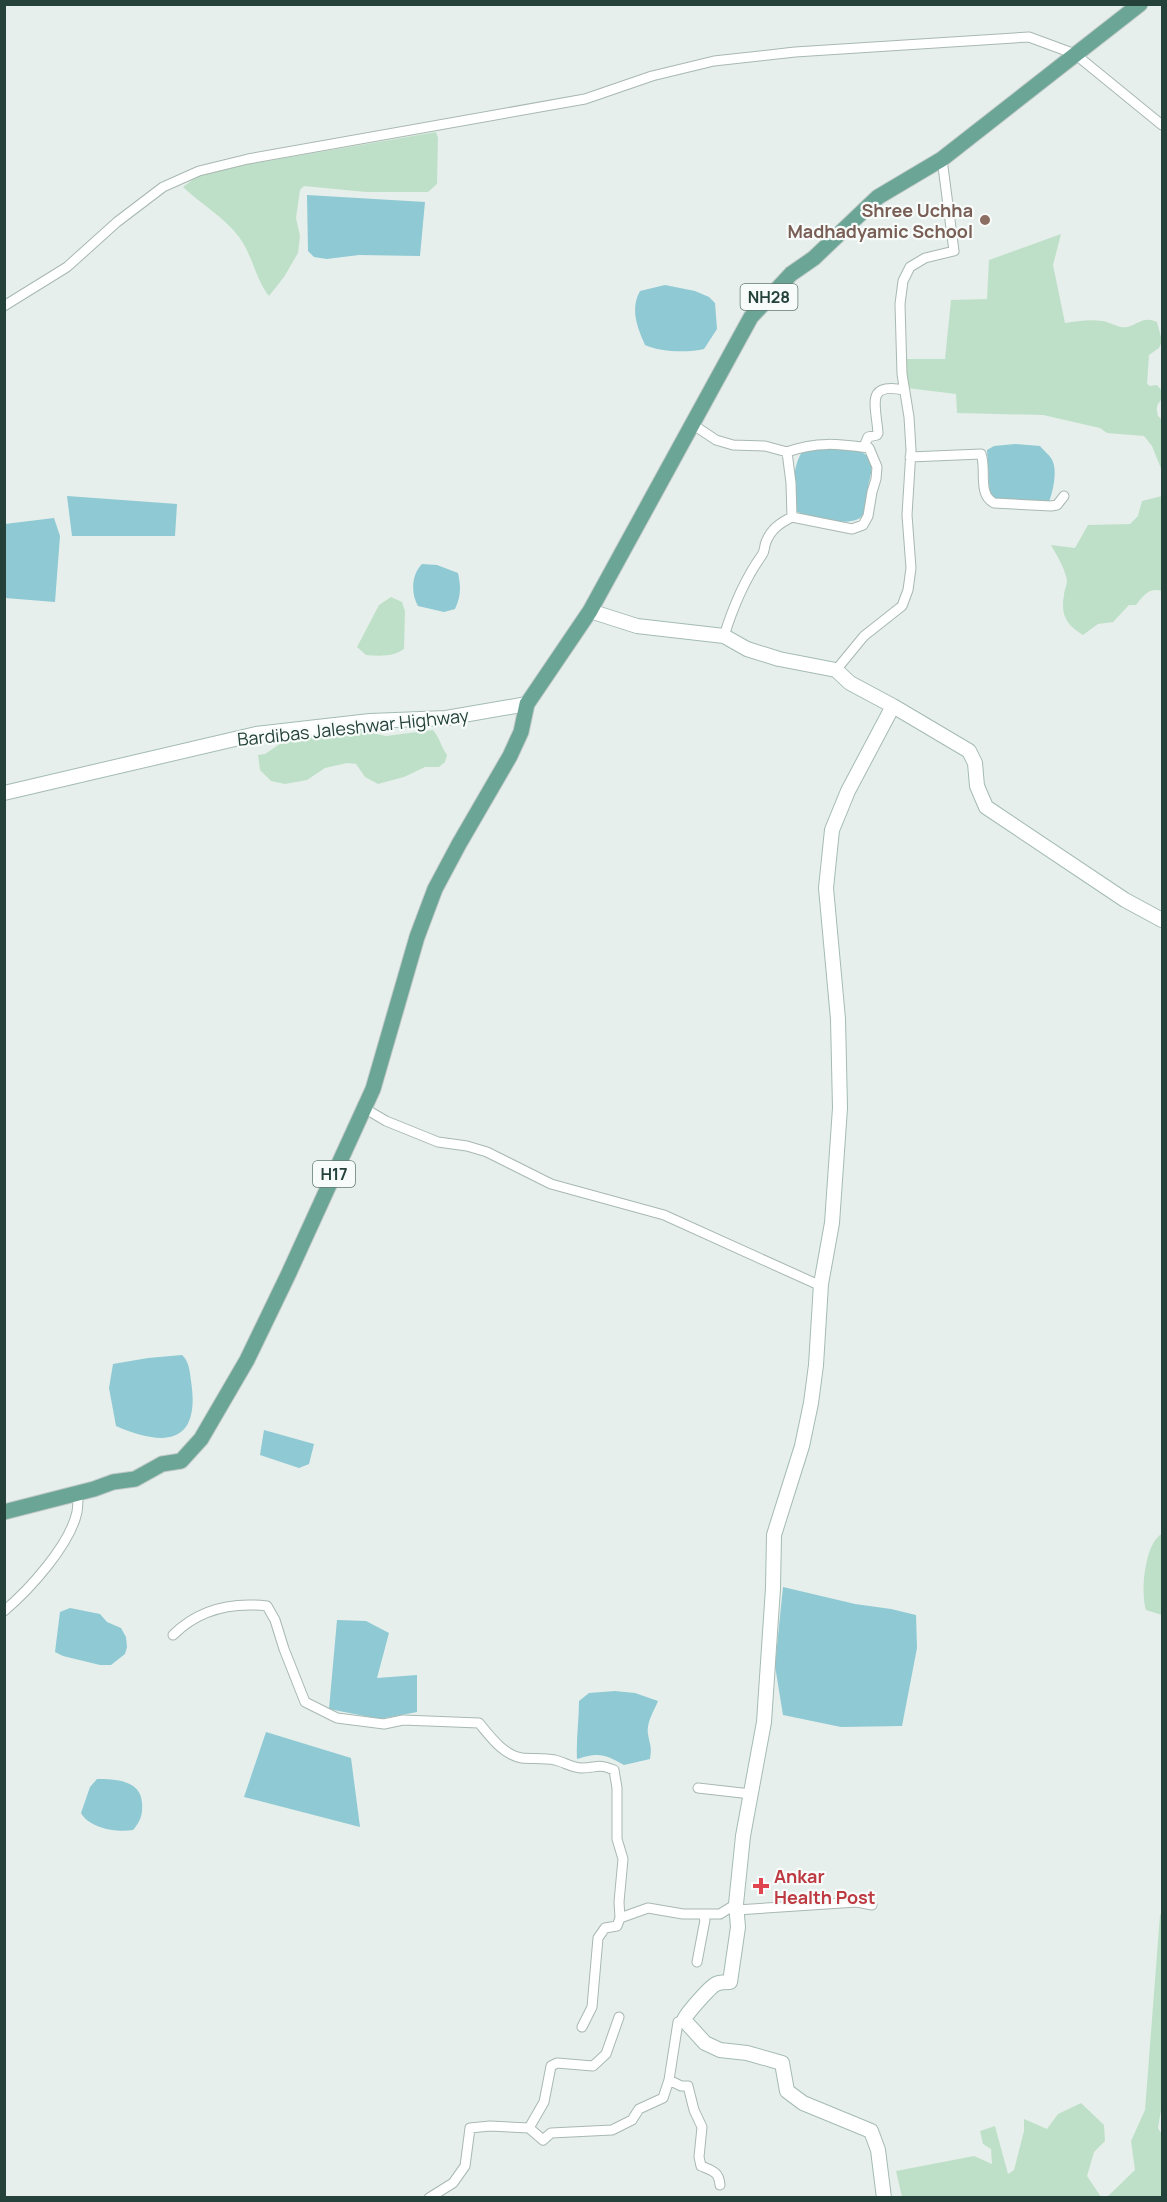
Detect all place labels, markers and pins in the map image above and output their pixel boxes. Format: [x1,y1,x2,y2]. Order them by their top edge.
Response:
place label: Shree Uchha Madhadyamic School [787,198,973,243]
marker: Shree Uchha Madhadyamic School [978,213,992,227]
place label: Ankar Health Post [774,1864,876,1909]
marker: Ankar Health Post [752,1877,770,1895]

